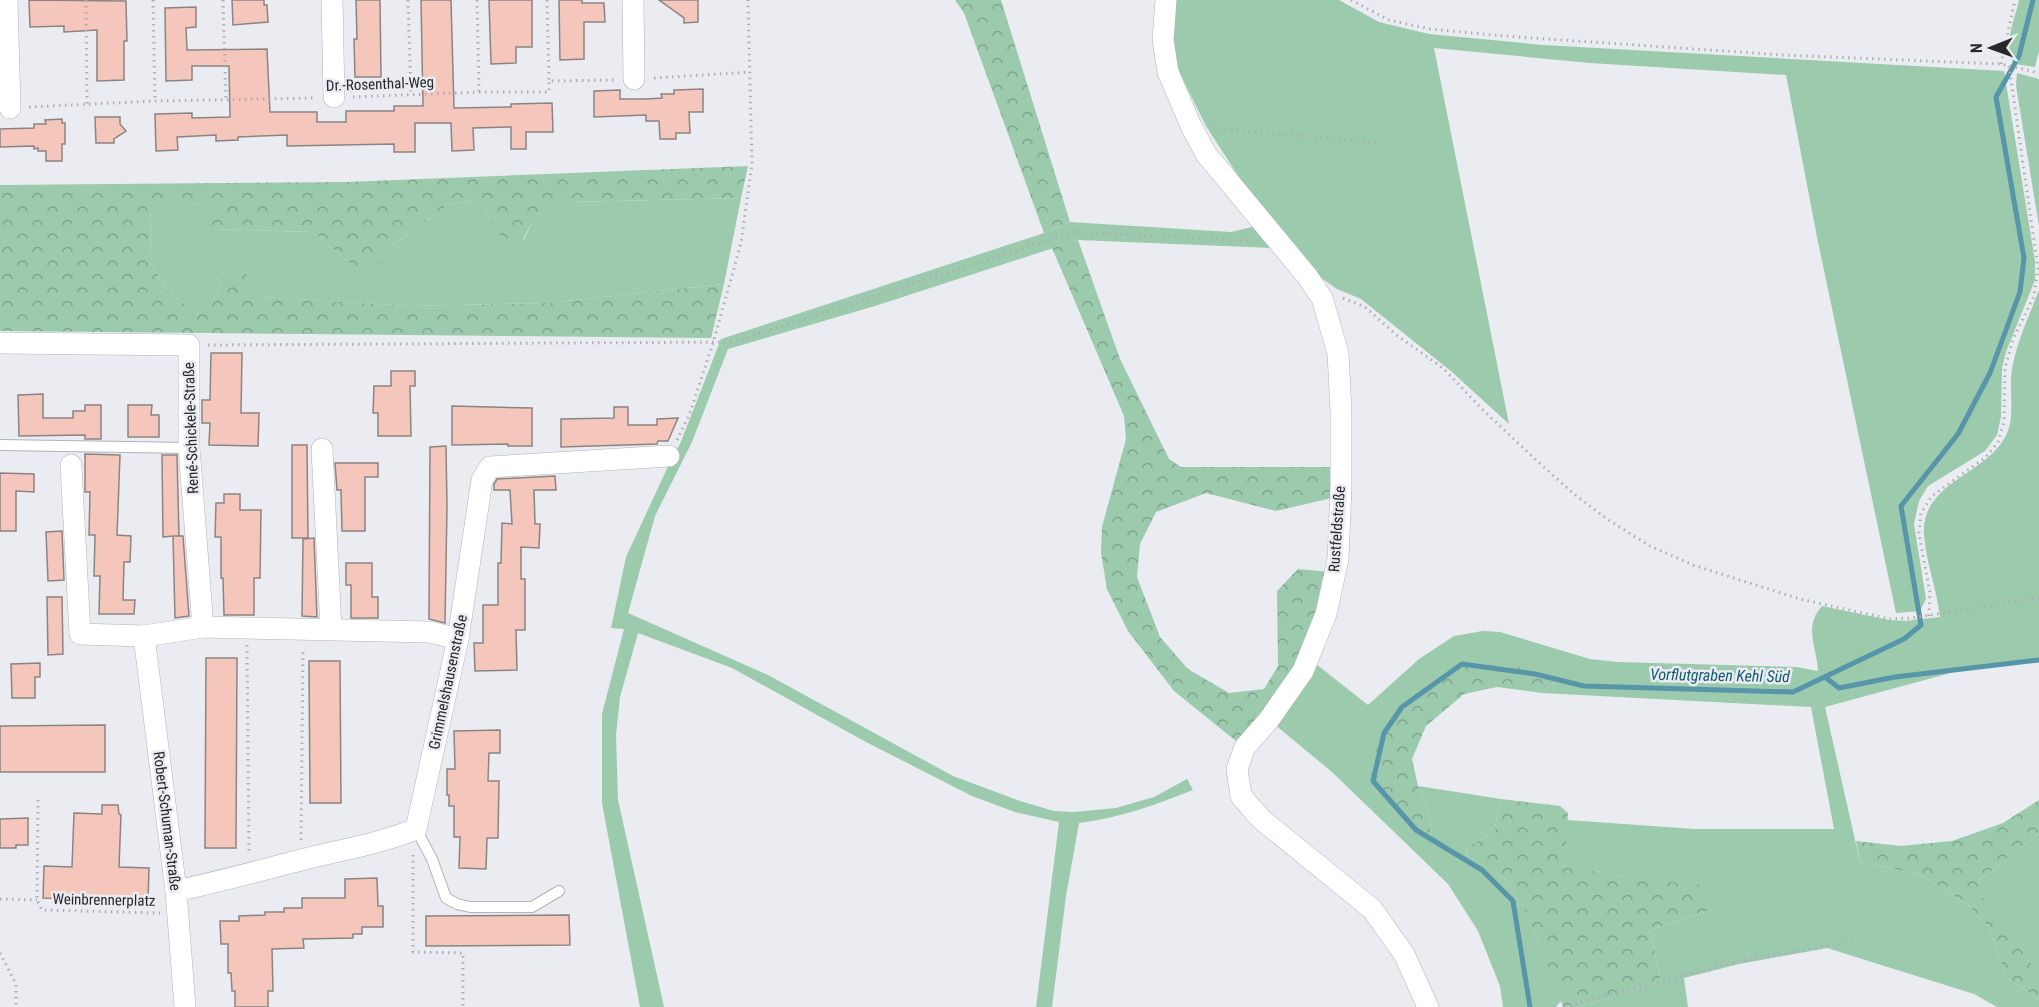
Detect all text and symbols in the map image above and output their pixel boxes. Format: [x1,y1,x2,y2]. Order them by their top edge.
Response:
north arrow [1961,18,2021,78]
text: N [1967,43,1986,53]
street label: Dr.-Rosenthal-Weg [326,73,434,95]
street label: René-Schickele-Straße [180,362,202,494]
street label: Rustfeldstraße [1325,485,1349,573]
street label: Grimmelshausenstraße [425,613,471,751]
water label: Vorflutgraben Kehl Süd [1650,665,1790,686]
street label: Robert-Schuman-Straße [150,750,184,892]
street label: Weinbrennerplatz [52,890,156,910]

